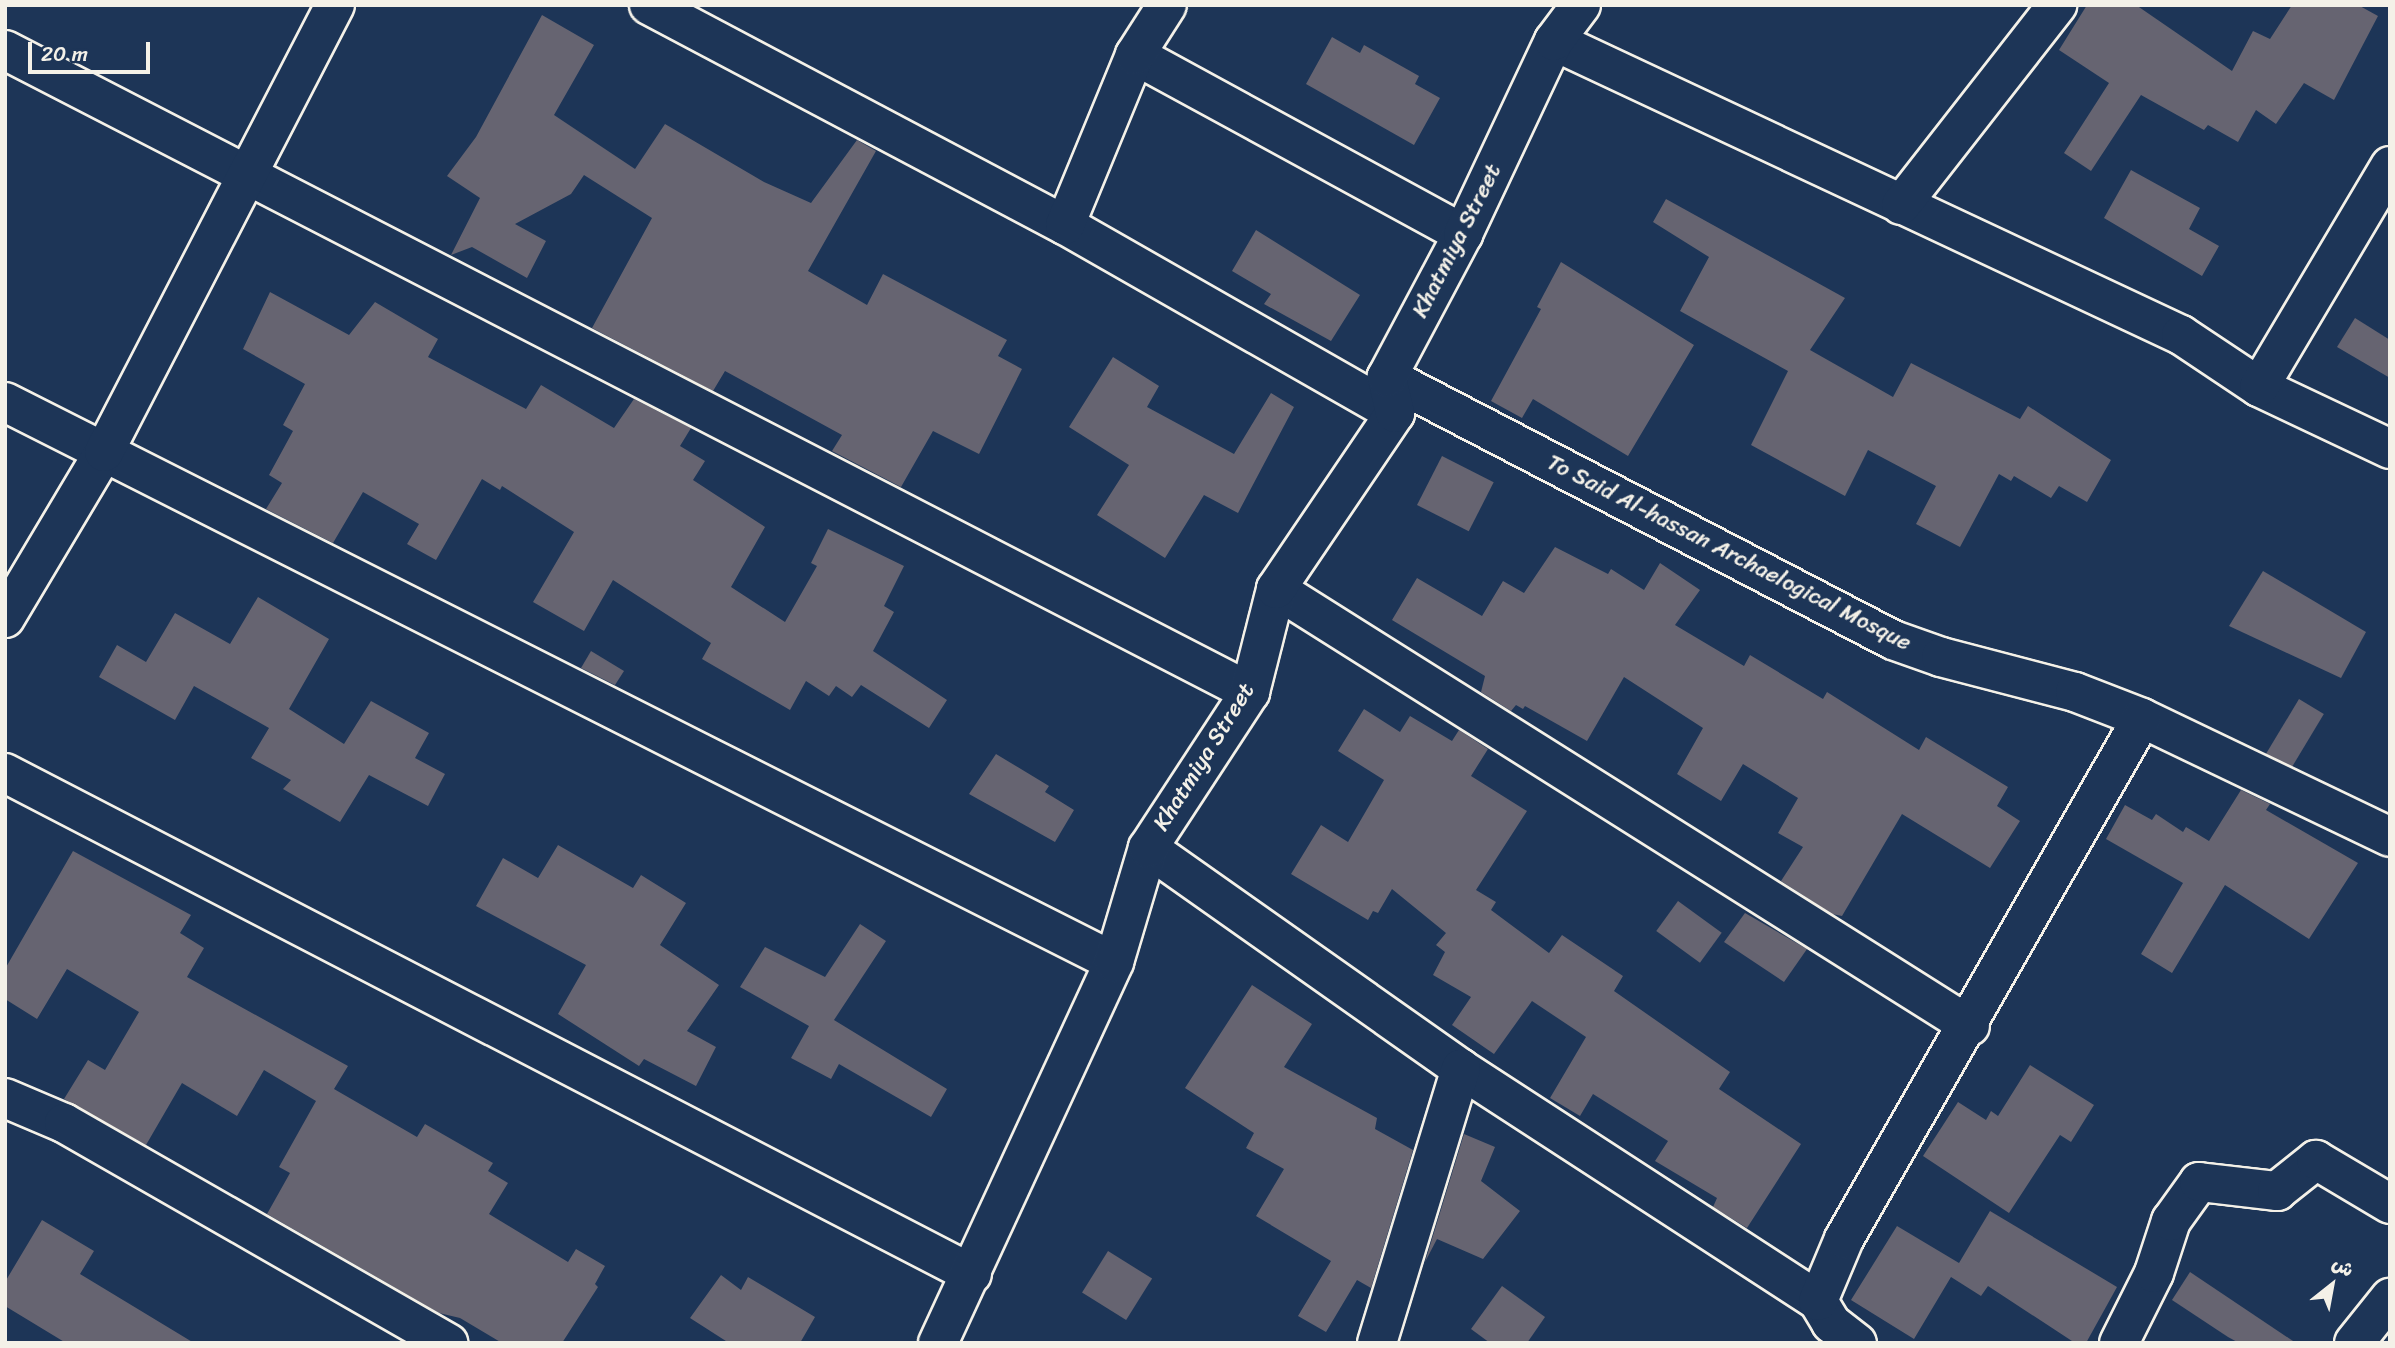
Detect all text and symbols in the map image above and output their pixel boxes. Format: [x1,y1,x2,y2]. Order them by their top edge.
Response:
scale bar [32,28,154,72]
text: 20 m [41,35,88,73]
street label: Khatmiya Street [1407,160,1507,322]
street label: To Said Al-hassan Archaelogical Mosque [1543,449,1915,657]
street label: Khatmiya Street [1148,678,1260,836]
text: ش [2326,1247,2361,1286]
north arrow [2297,1250,2367,1320]

